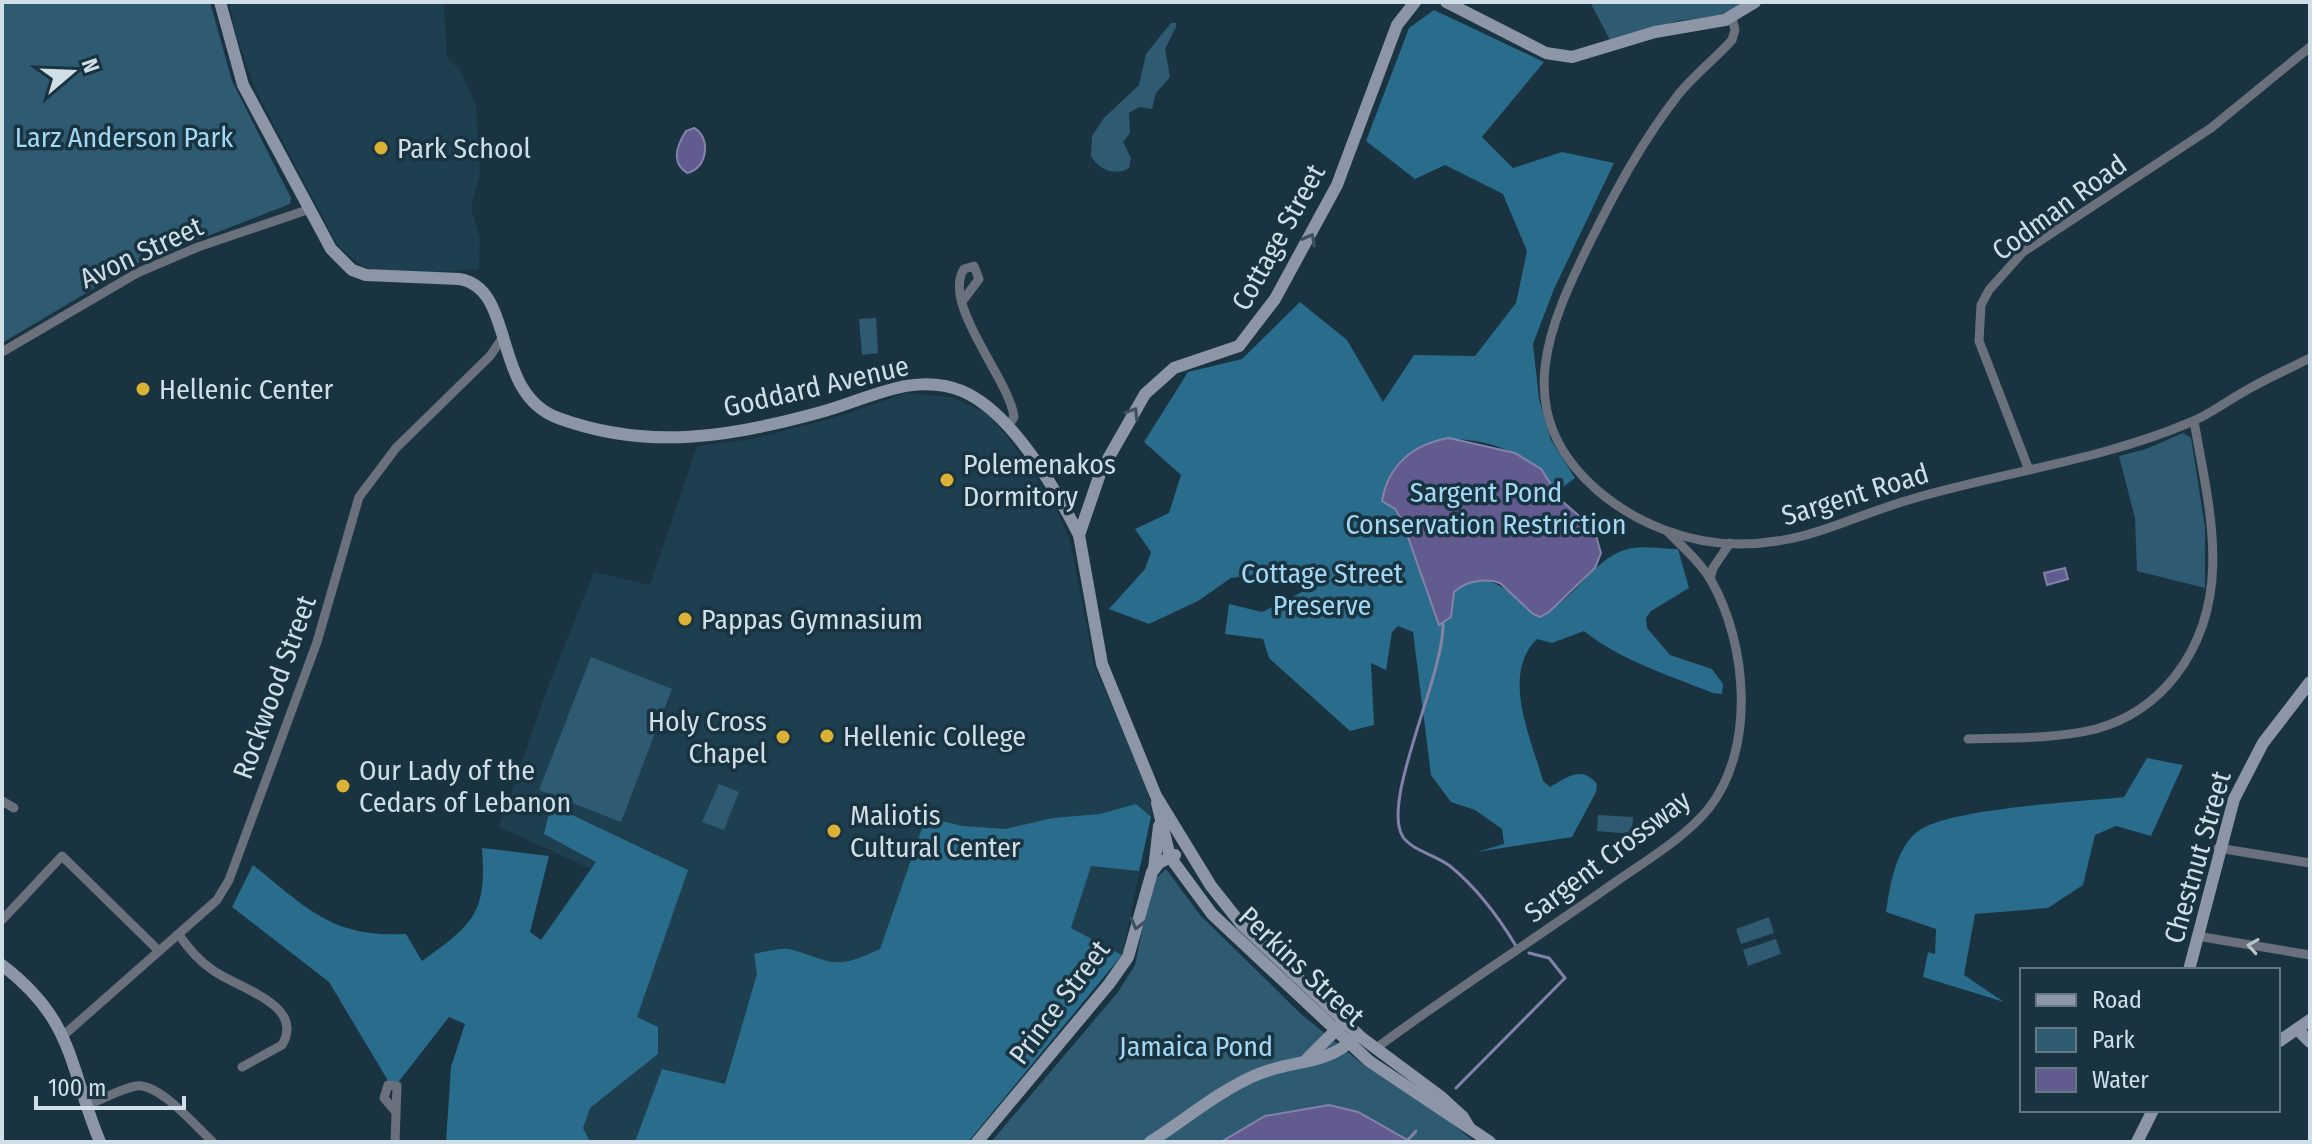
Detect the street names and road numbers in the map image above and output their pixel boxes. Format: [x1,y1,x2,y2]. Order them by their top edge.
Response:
street label: Codman Road [1986,148,2133,267]
street label: Cottage Street [1225,158,1333,316]
street label: Avon Street [74,209,209,295]
street label: Goddard Avenue [720,349,912,424]
street label: Sargent Road [1778,456,1933,532]
street label: Rockwood Street [226,590,323,783]
street label: Chestnut Street [2157,766,2238,947]
street label: Sargent Crossway [1518,783,1697,929]
street label: Perkins Street [1232,900,1372,1033]
street label: Prince Street [1002,933,1117,1071]

